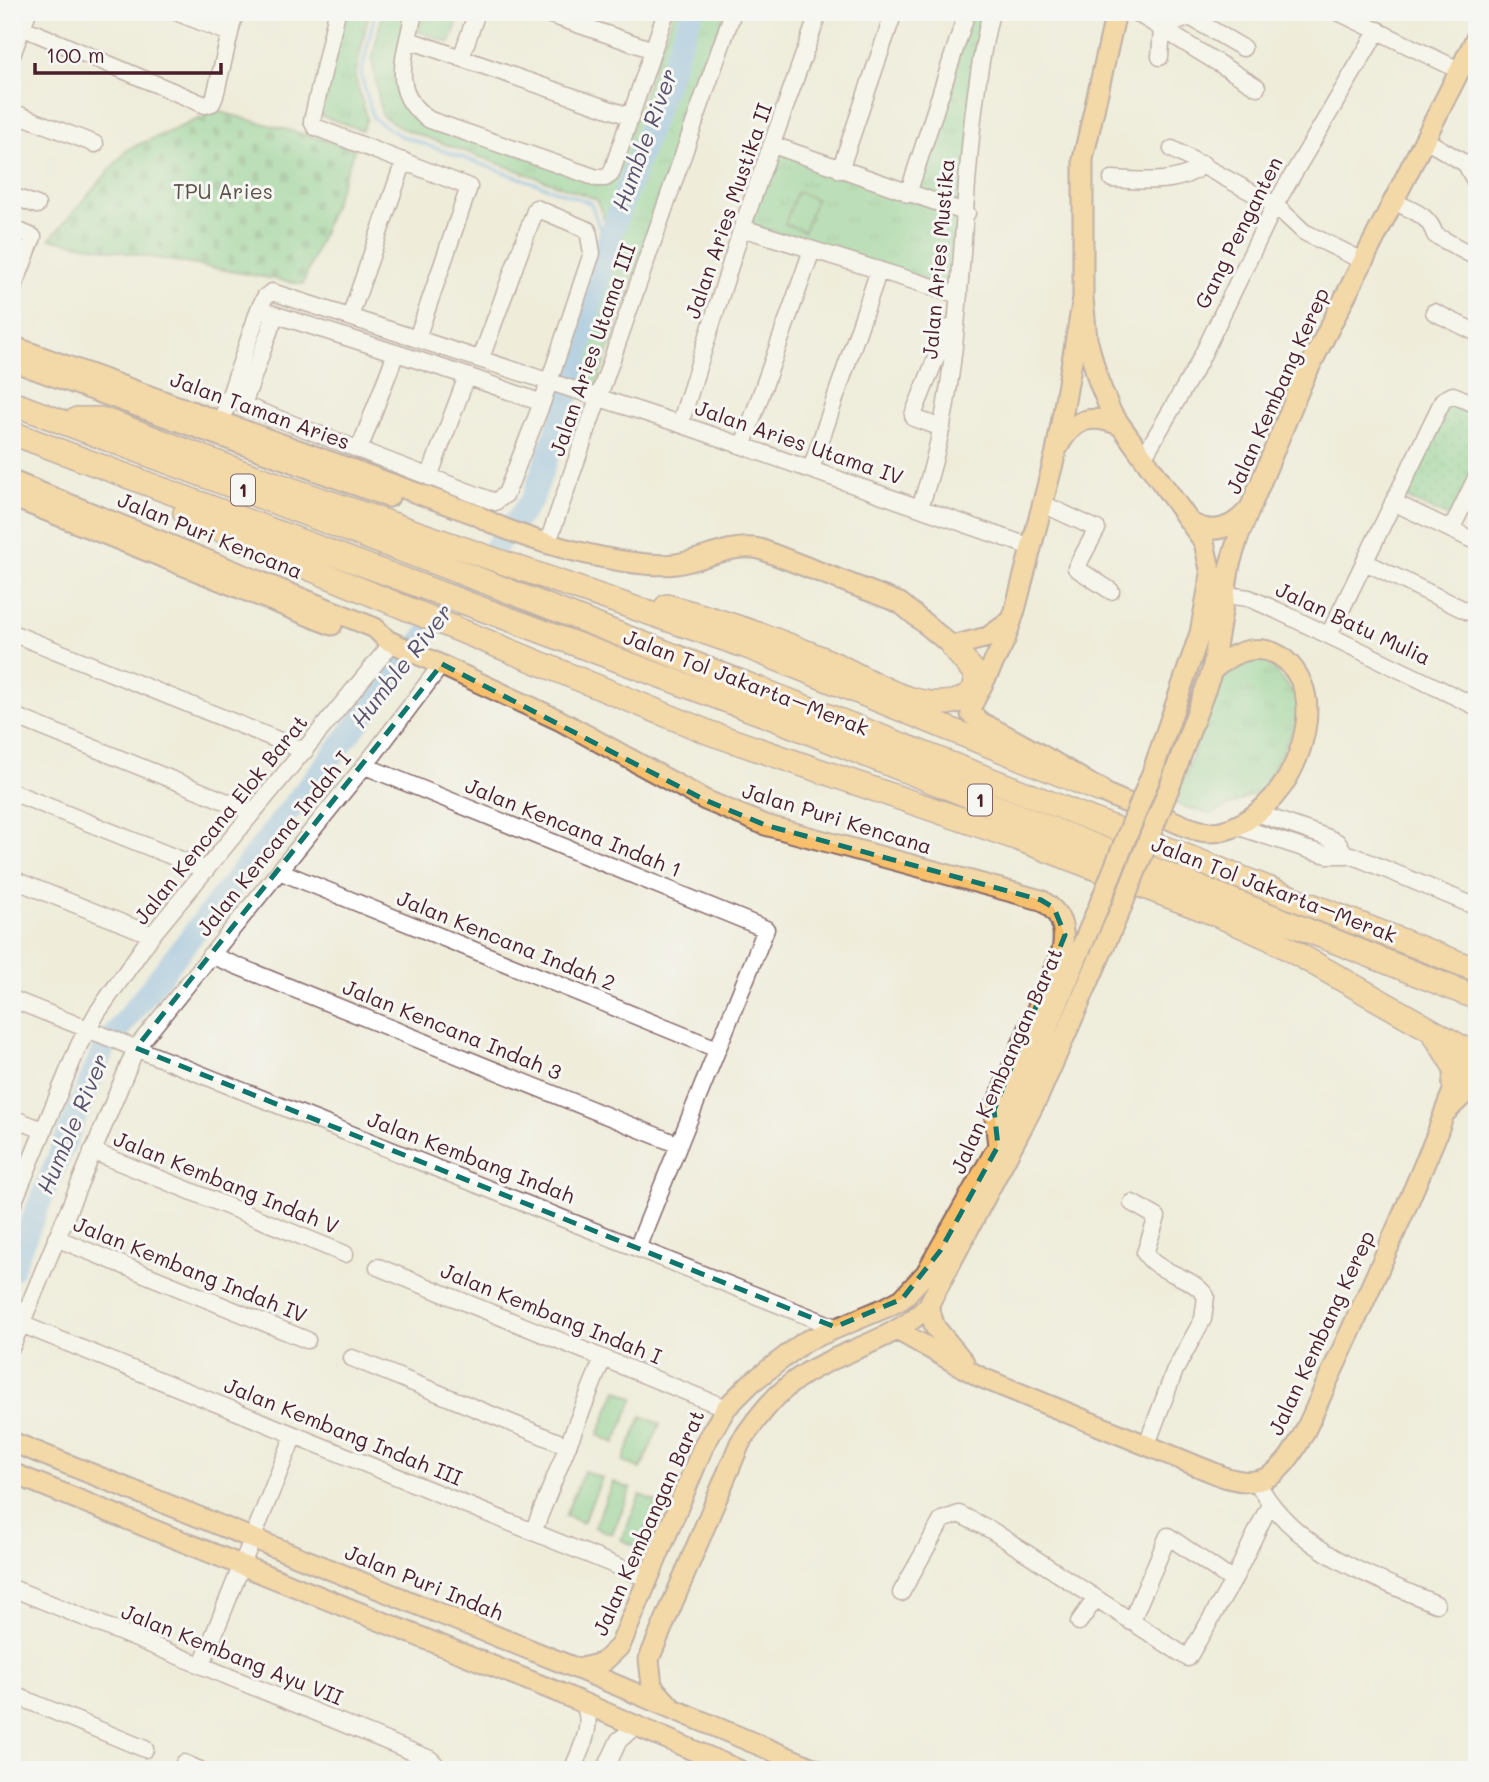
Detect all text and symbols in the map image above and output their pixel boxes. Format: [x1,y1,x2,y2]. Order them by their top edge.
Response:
scale bar [35,32,220,76]
text: 100 m [46,41,105,68]
water label: Humble River [604,64,684,215]
street label: Jalan Aries Mustika II [678,99,777,322]
street label: Gang Penganten [1188,152,1288,313]
street label: Jalan Aries Mustika [915,158,960,360]
park label: TPU Aries [173,177,273,204]
street label: Jalan Aries Utama III [542,240,641,459]
street label: Jalan Kembang Kerep [1219,283,1334,498]
street label: Jalan Taman Aries [167,365,354,455]
street label: Jalan Aries Utama IV [692,393,907,490]
road number: 1 [231,475,255,505]
street label: Jalan Puri Kencana [114,485,307,584]
street label: Jalan Batu Mulia [1272,575,1435,670]
water label: Humble River [344,597,459,733]
street label: Jalan Tol Jakarta–Merak [620,622,873,741]
street label: Jalan Kencana Elok Barat [127,709,313,929]
street label: Jalan Kencana Indah I [190,745,356,941]
street label: Jalan Kencana Indah 1 [462,771,686,882]
street label: Jalan Puri Kencana [739,776,936,859]
road number: 1 [968,785,992,816]
street label: Jalan Tol Jakarta–Merak [1148,829,1401,948]
street label: Jalan Kencana Indah 2 [393,883,620,996]
street label: Jalan Kembangan Barat [944,943,1068,1178]
street label: Jalan Kencana Indah 3 [339,972,566,1085]
water label: Humble River [29,1049,115,1198]
street label: Jalan Kembang Indah [364,1105,579,1209]
street label: Jalan Kembang Indah V [110,1124,343,1239]
street label: Jalan Kembang Indah IV [70,1209,311,1328]
street label: Jalan Kembang Kerep [1261,1226,1380,1439]
street label: Jalan Kembang Indah I [437,1256,666,1369]
street label: Jalan Kembang Indah III [221,1370,466,1491]
street label: Jalan Kembangan Barat [586,1405,710,1640]
street label: Jalan Puri Indah [341,1538,508,1626]
street label: Jalan Kembang Ayu VII [118,1597,347,1710]

